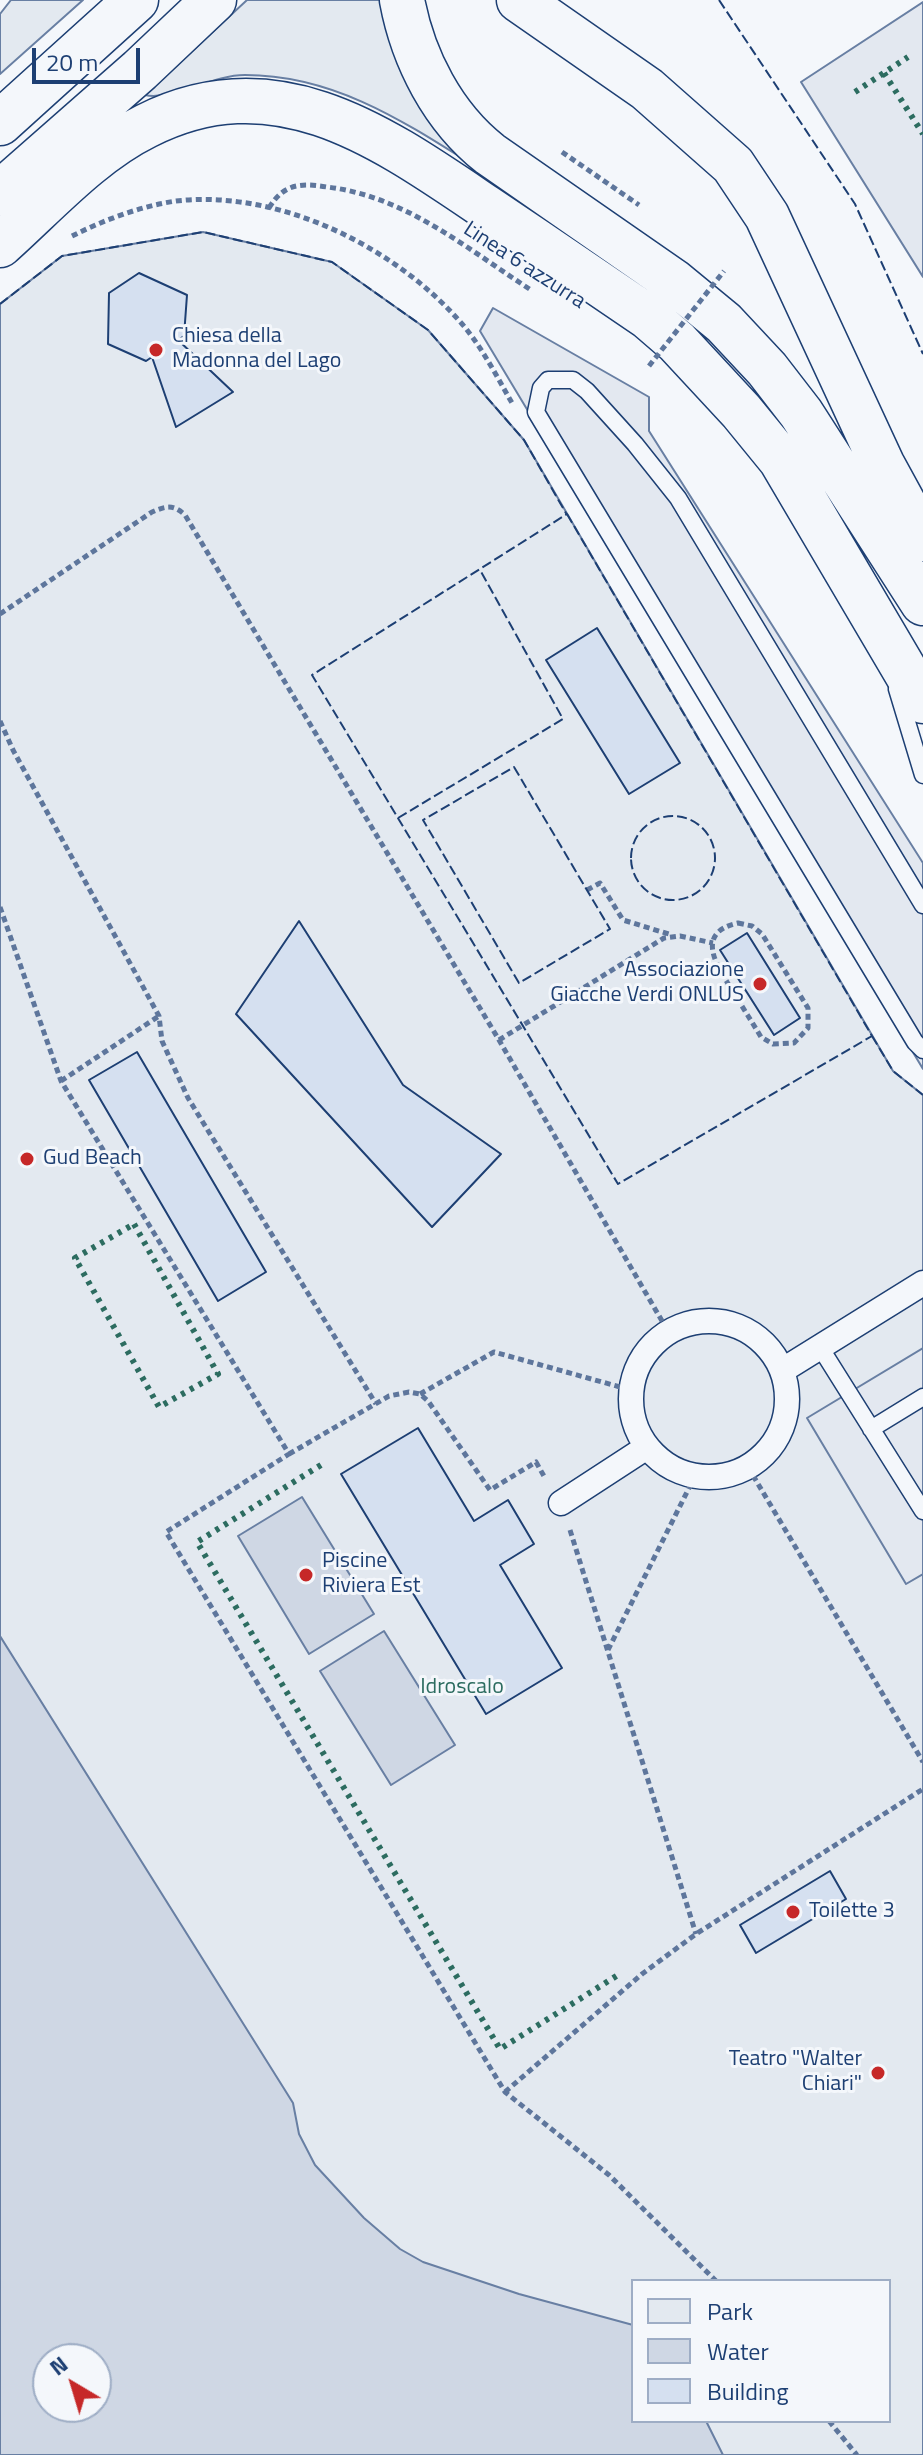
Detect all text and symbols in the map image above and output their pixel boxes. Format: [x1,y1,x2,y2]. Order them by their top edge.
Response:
scale bar [36,32,144,82]
text: 20 m [46,44,98,80]
street label: Linea 6 azzurra [458,217,590,315]
place label: Chiesa della Madonna del Lago [172,324,341,376]
marker: Chiesa della Madonna del Lago [147,341,165,359]
place label: Associazione Giacche Verdi ONLUS [550,958,744,1010]
marker: Associazione Giacche Verdi ONLUS [751,975,769,993]
place label: Gud Beach [43,1146,142,1172]
marker: Gud Beach [18,1150,36,1168]
place label: Piscine Riviera Est [322,1549,420,1600]
marker: Piscine Riviera Est [297,1566,315,1584]
park label: Idroscalo [420,1675,504,1701]
place label: Toilette 3 [809,1899,895,1925]
marker: Toilette 3 [784,1903,802,1921]
place label: Teatro "Walter Chiari" [729,2047,862,2098]
marker: Teatro "Walter Chiari" [869,2064,887,2082]
legend [631,2279,891,2423]
text: Park [707,2293,753,2329]
text: Water [707,2333,769,2369]
north arrow [32,2343,112,2423]
text: N [42,2348,75,2384]
text: Building [707,2373,789,2409]

